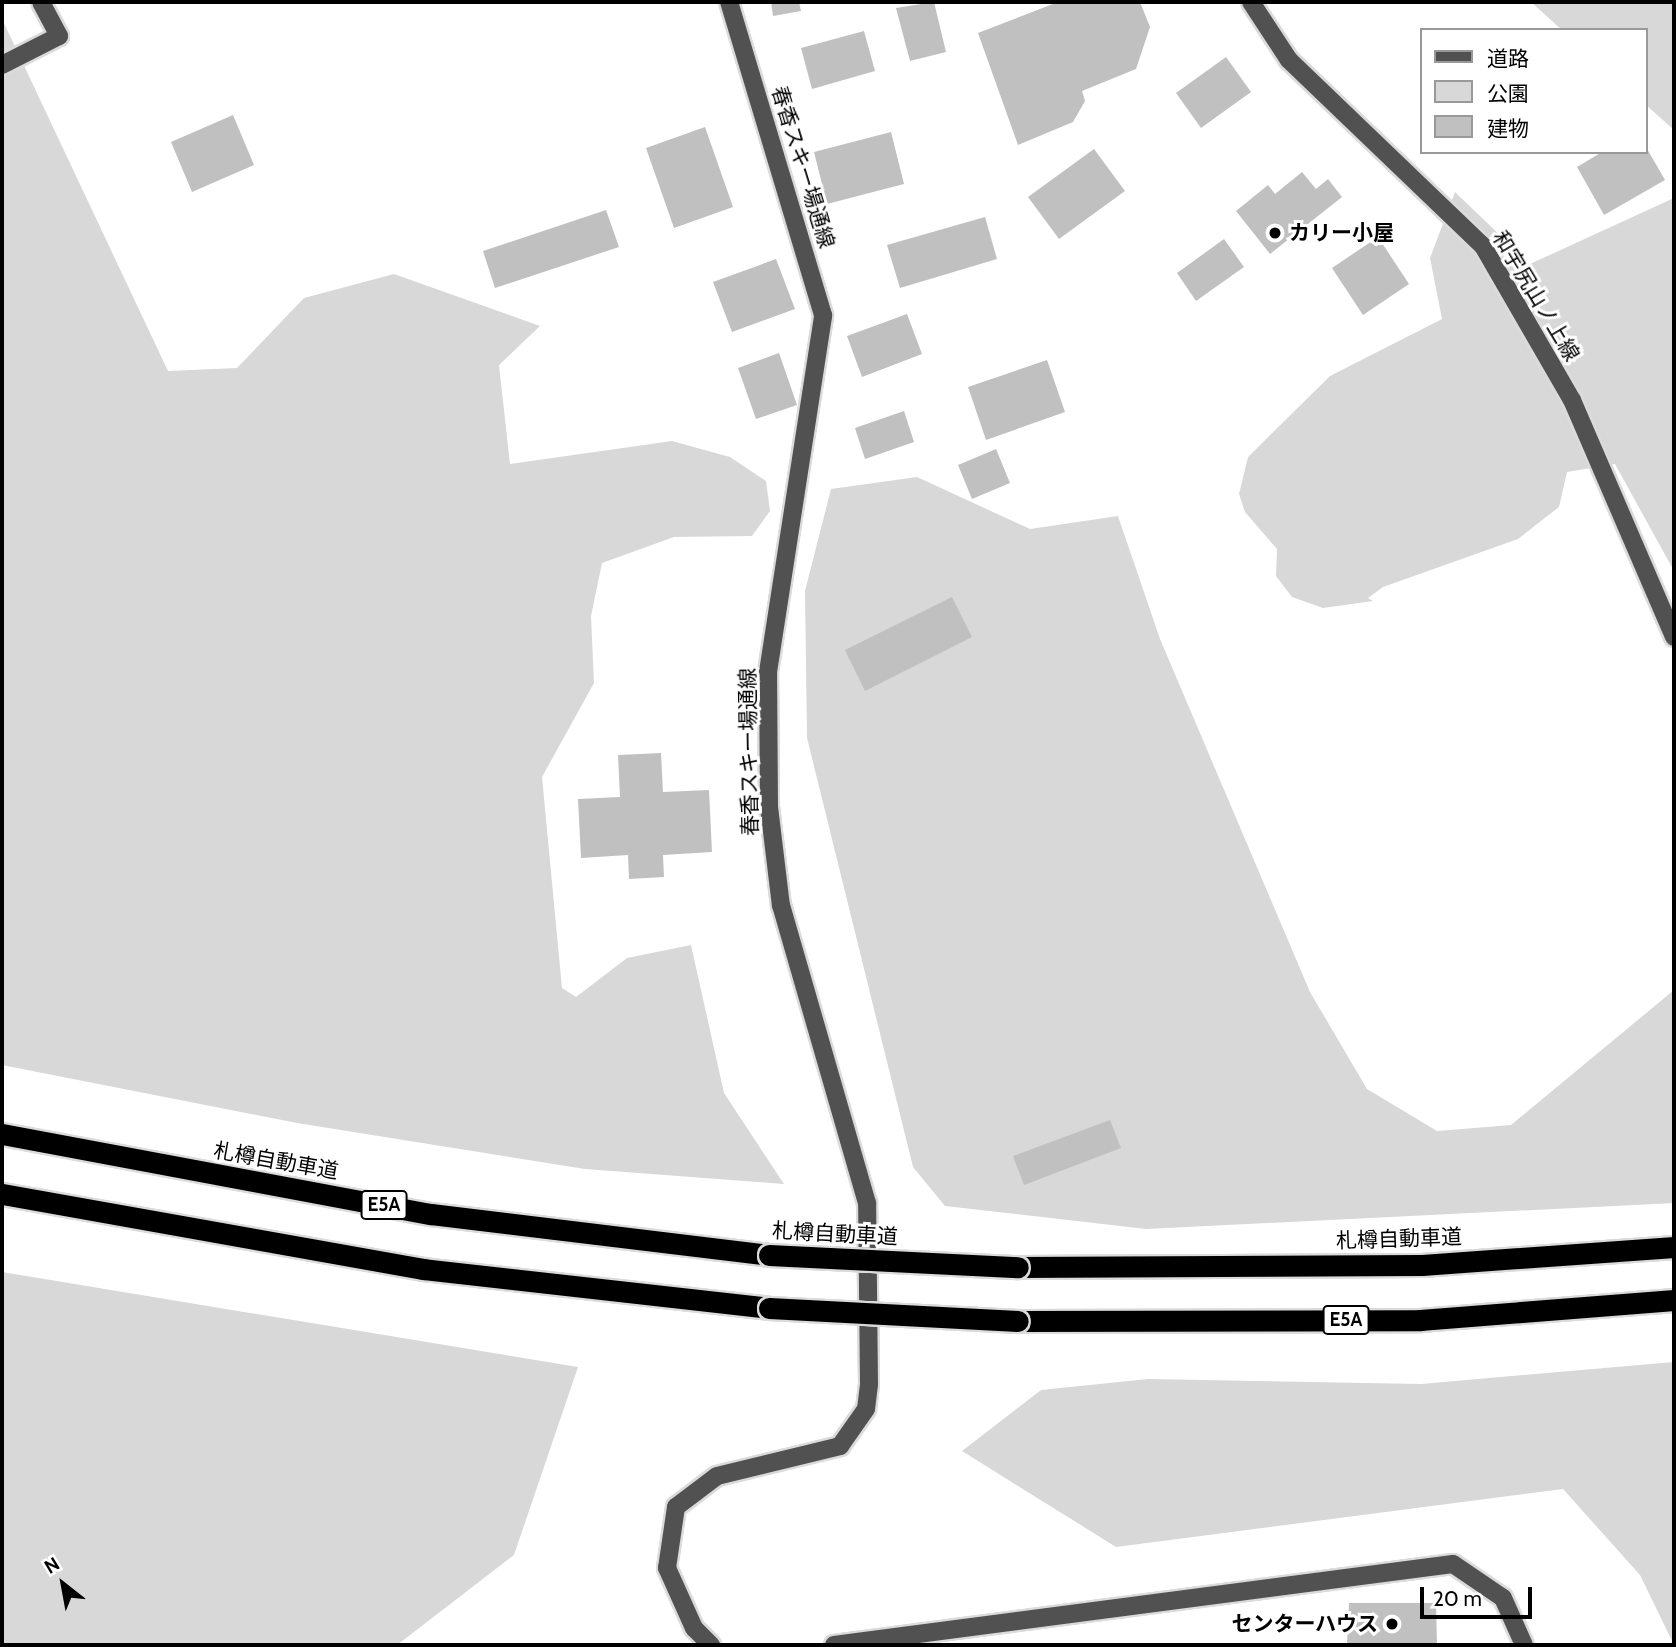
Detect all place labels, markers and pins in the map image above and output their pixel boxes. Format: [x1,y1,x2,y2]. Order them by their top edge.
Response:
place label: カリー小屋 [1289,220,1394,246]
marker: カリー小屋 [1267,225,1283,241]
place label: センターハウス [1231,1611,1378,1637]
marker: センターハウス [1384,1616,1400,1632]

